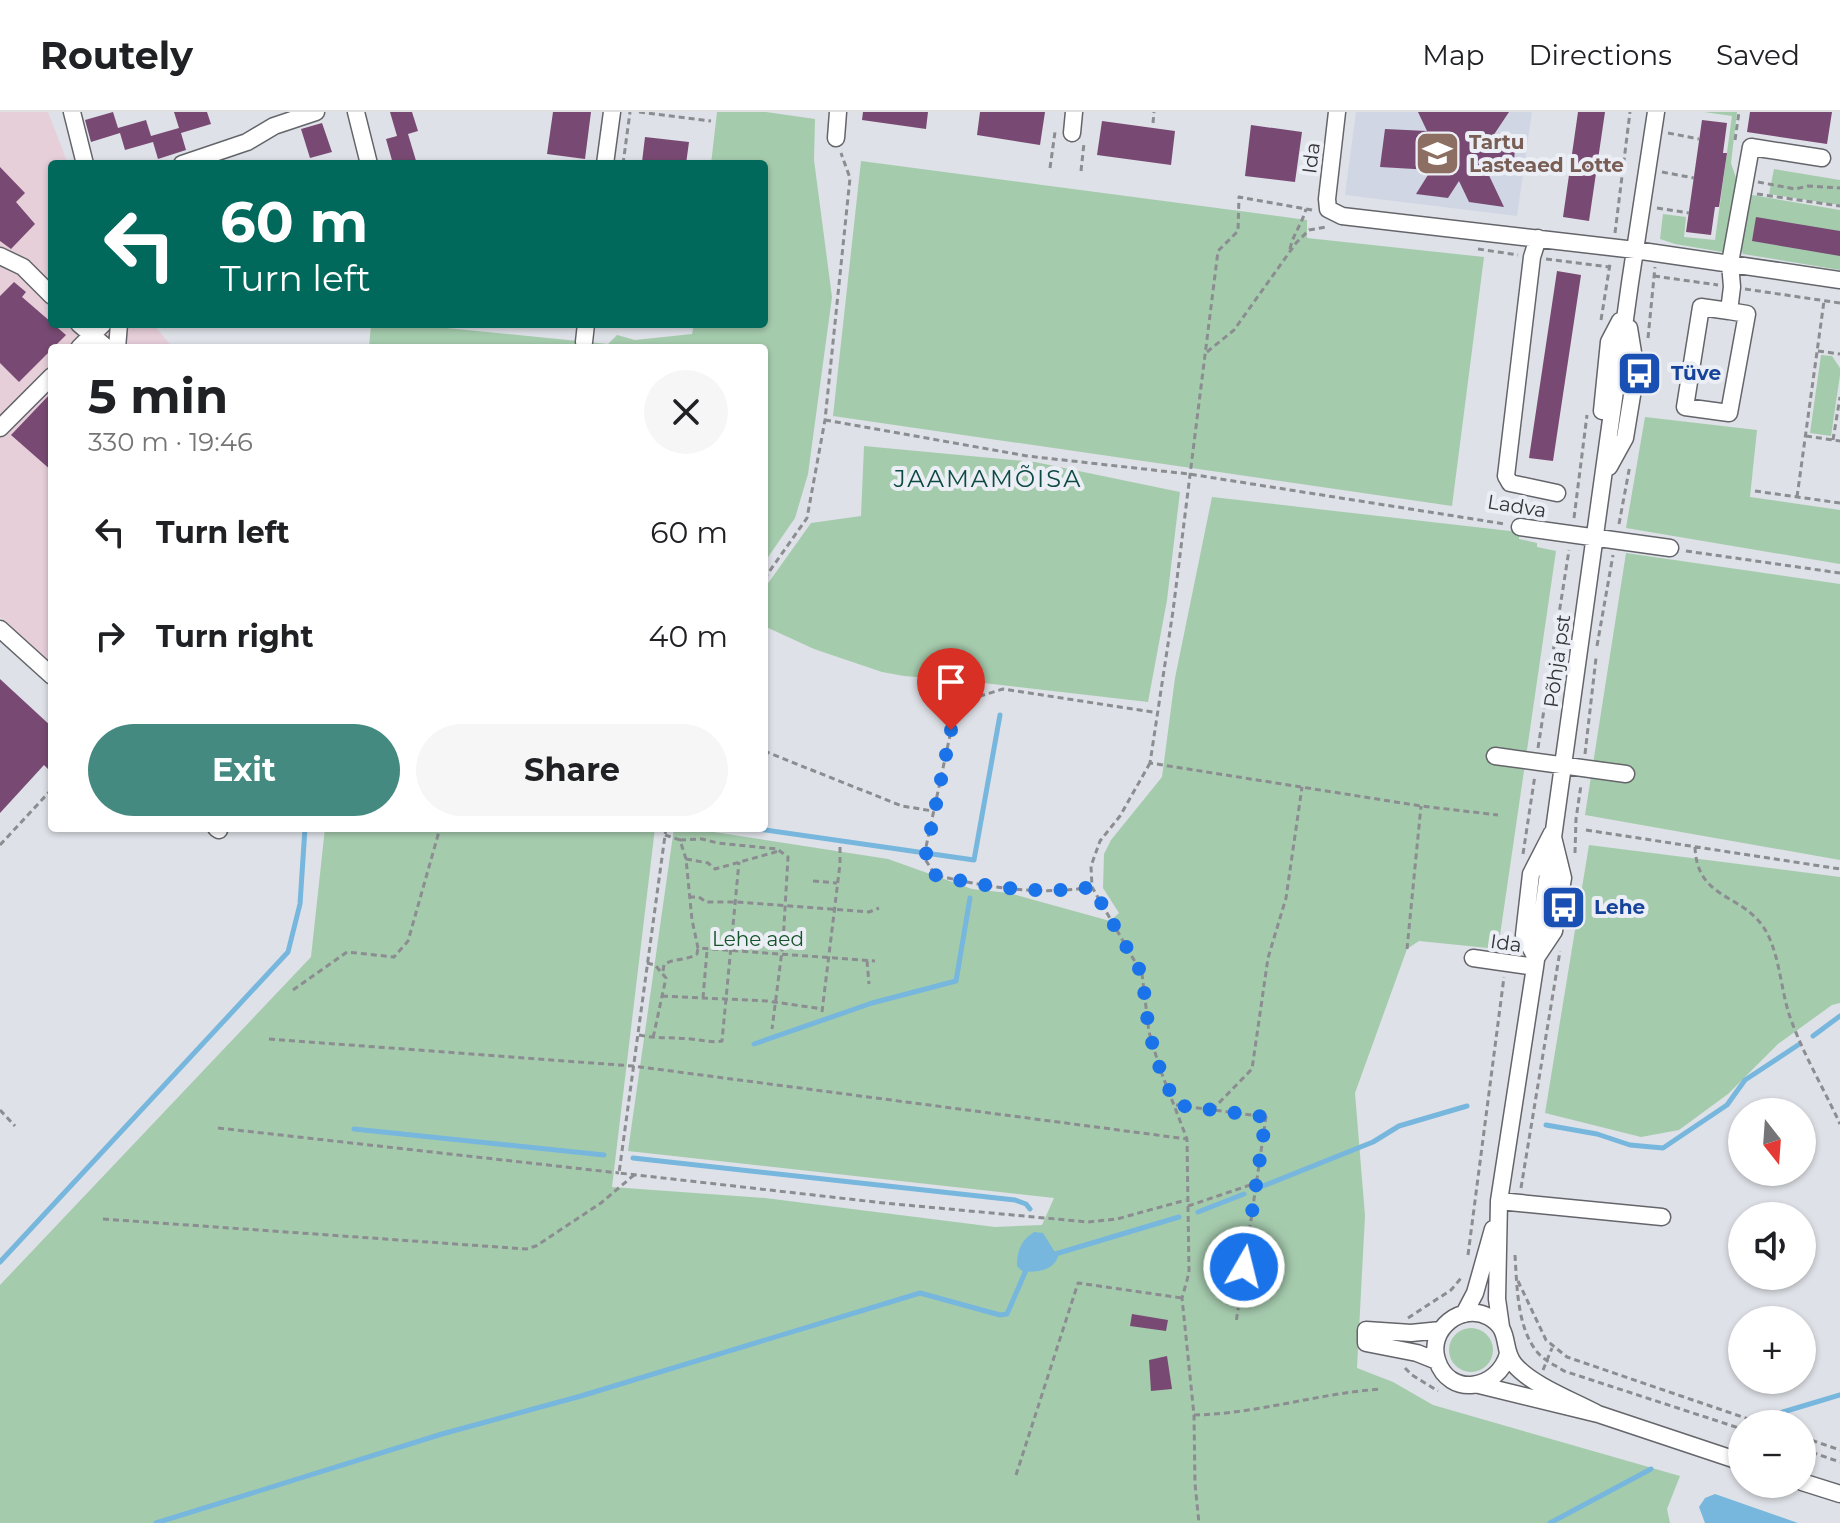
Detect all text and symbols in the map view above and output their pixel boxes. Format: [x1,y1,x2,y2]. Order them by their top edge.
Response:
text: Routely [40,32,193,79]
text: Map [1422,38,1484,72]
text: Directions [1528,38,1672,72]
text: Saved [1716,38,1800,72]
school or university icon: Tartu Lasteaed Lotte [1414,130,1462,178]
place label: Tartu Lasteaed Lotte [1469,130,1624,177]
street label: Ida [1297,141,1325,175]
text: 60 m [220,188,368,256]
icon: left [88,192,192,296]
text: Turn left [220,256,371,300]
bus stop icon: Tüve [1616,349,1664,397]
place label: Tüve [1671,361,1721,385]
text: 5 min [88,367,228,425]
button: close [644,370,728,454]
text: 330 m · 19:46 [88,426,253,458]
district label: JAAMAMÕISA [893,464,1082,493]
street label: Ladva [1486,490,1548,522]
icon: left [88,510,132,554]
text: Turn left [156,514,289,551]
text: 60 m [650,514,728,551]
street label: Põhja pst [1539,613,1575,709]
icon: right [88,614,132,658]
text: Turn right [156,618,313,655]
text: 40 m [649,618,728,655]
pin [917,648,985,730]
icon: arrive [929,660,973,704]
button: Exit [88,724,400,816]
button: Share [416,724,728,816]
bus stop icon: Lehe [1539,883,1587,931]
place label: Lehe [1594,895,1645,919]
park label: Lehe aed [712,927,804,951]
street label: Ida [1489,929,1523,957]
north arrow [1728,1098,1816,1186]
map controls [1728,1098,1816,1498]
button: sound [1728,1202,1816,1290]
position arrow [1202,1225,1286,1309]
button: + [1728,1306,1816,1394]
button: − [1728,1410,1816,1498]

